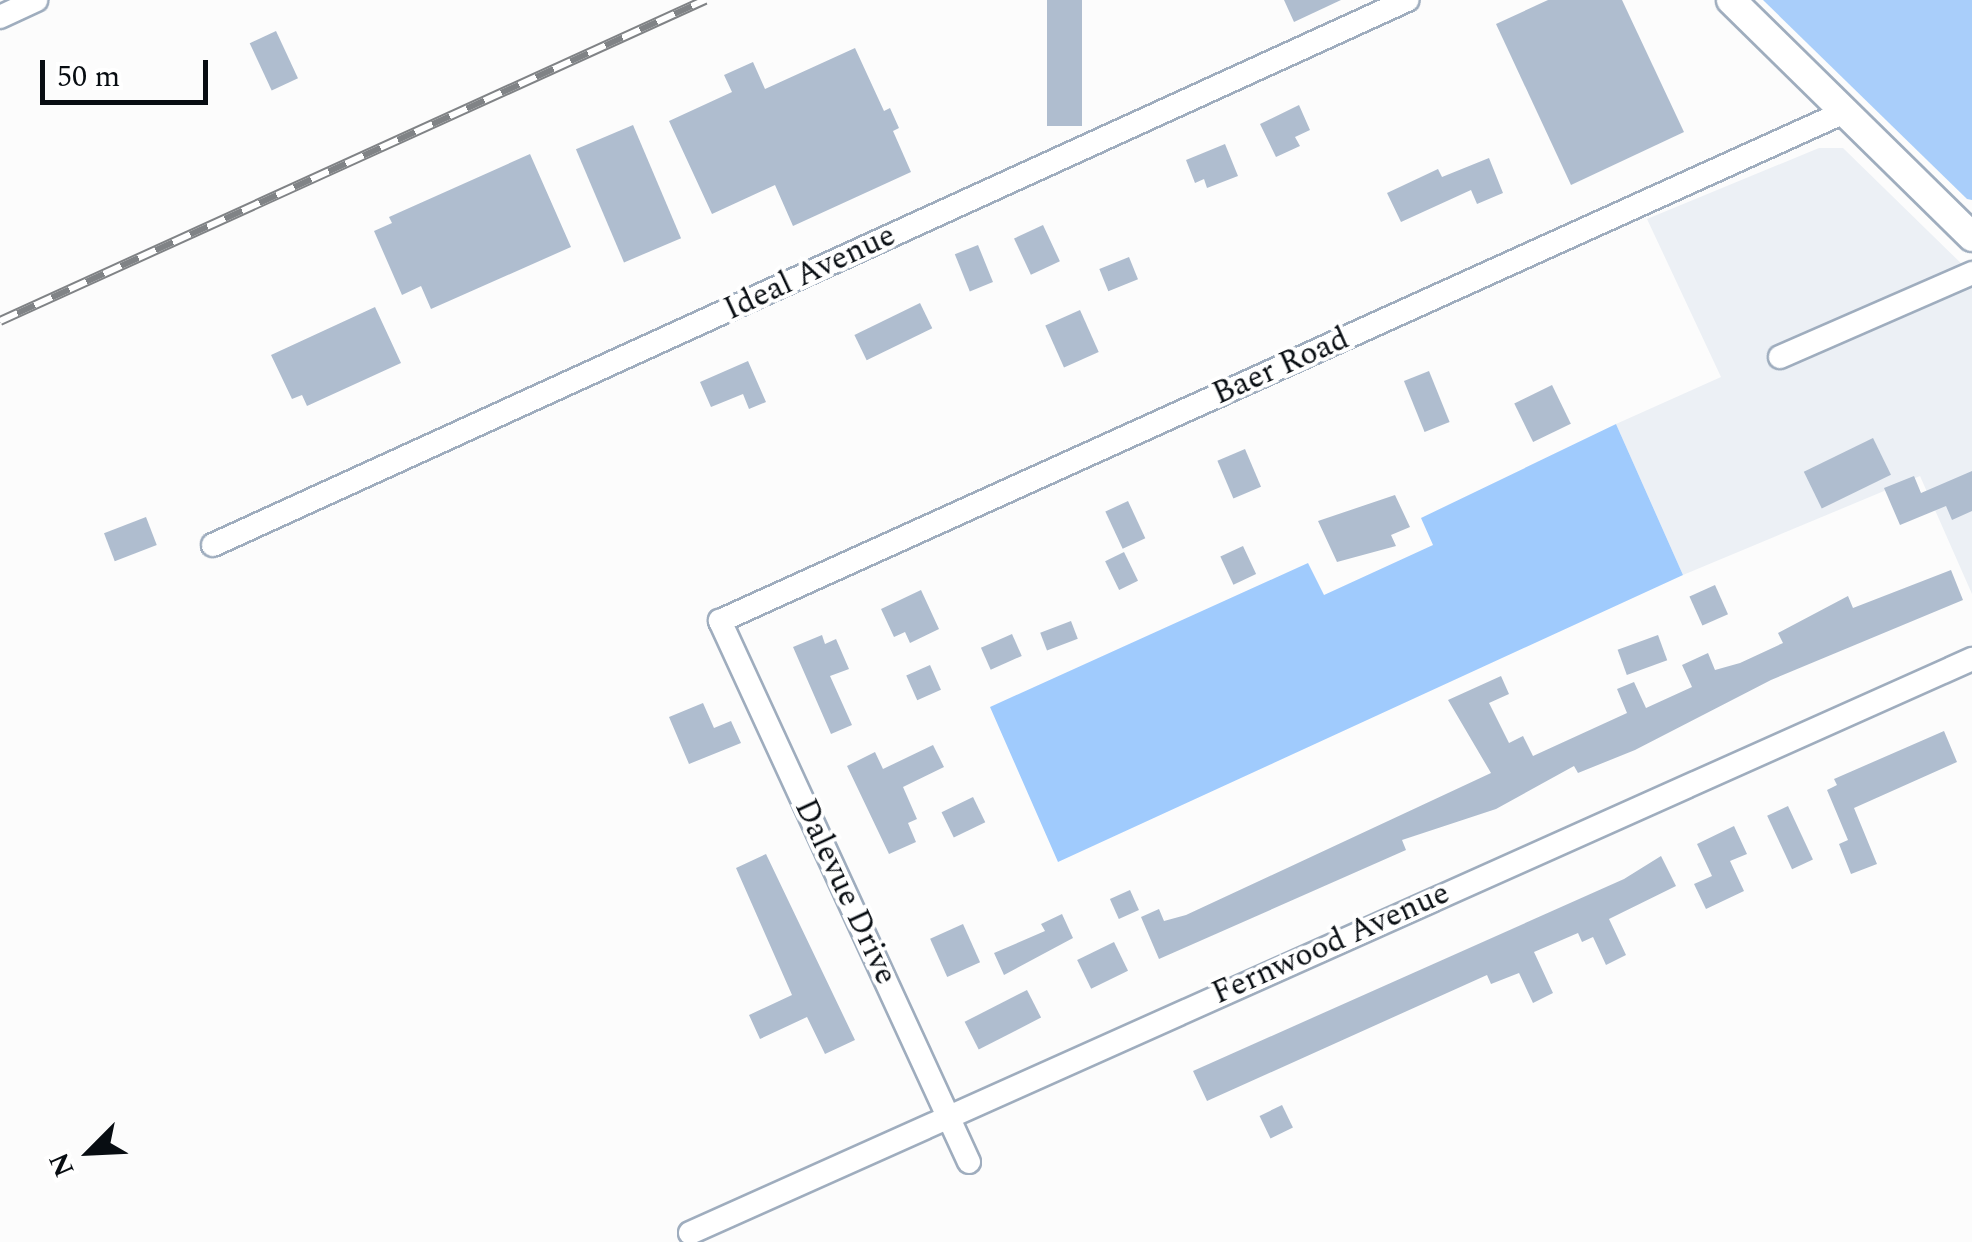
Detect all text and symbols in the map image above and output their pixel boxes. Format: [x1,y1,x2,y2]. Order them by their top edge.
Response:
scale bar [45,40,212,102]
text: 50 m [57,54,120,100]
street label: Ideal Avenue [718,217,902,329]
street label: Baer Road [1207,320,1355,414]
street label: Dalevue Drive [785,793,905,991]
street label: Fernwood Avenue [1206,874,1456,1014]
north arrow [40,1102,140,1202]
text: N [38,1145,86,1184]

